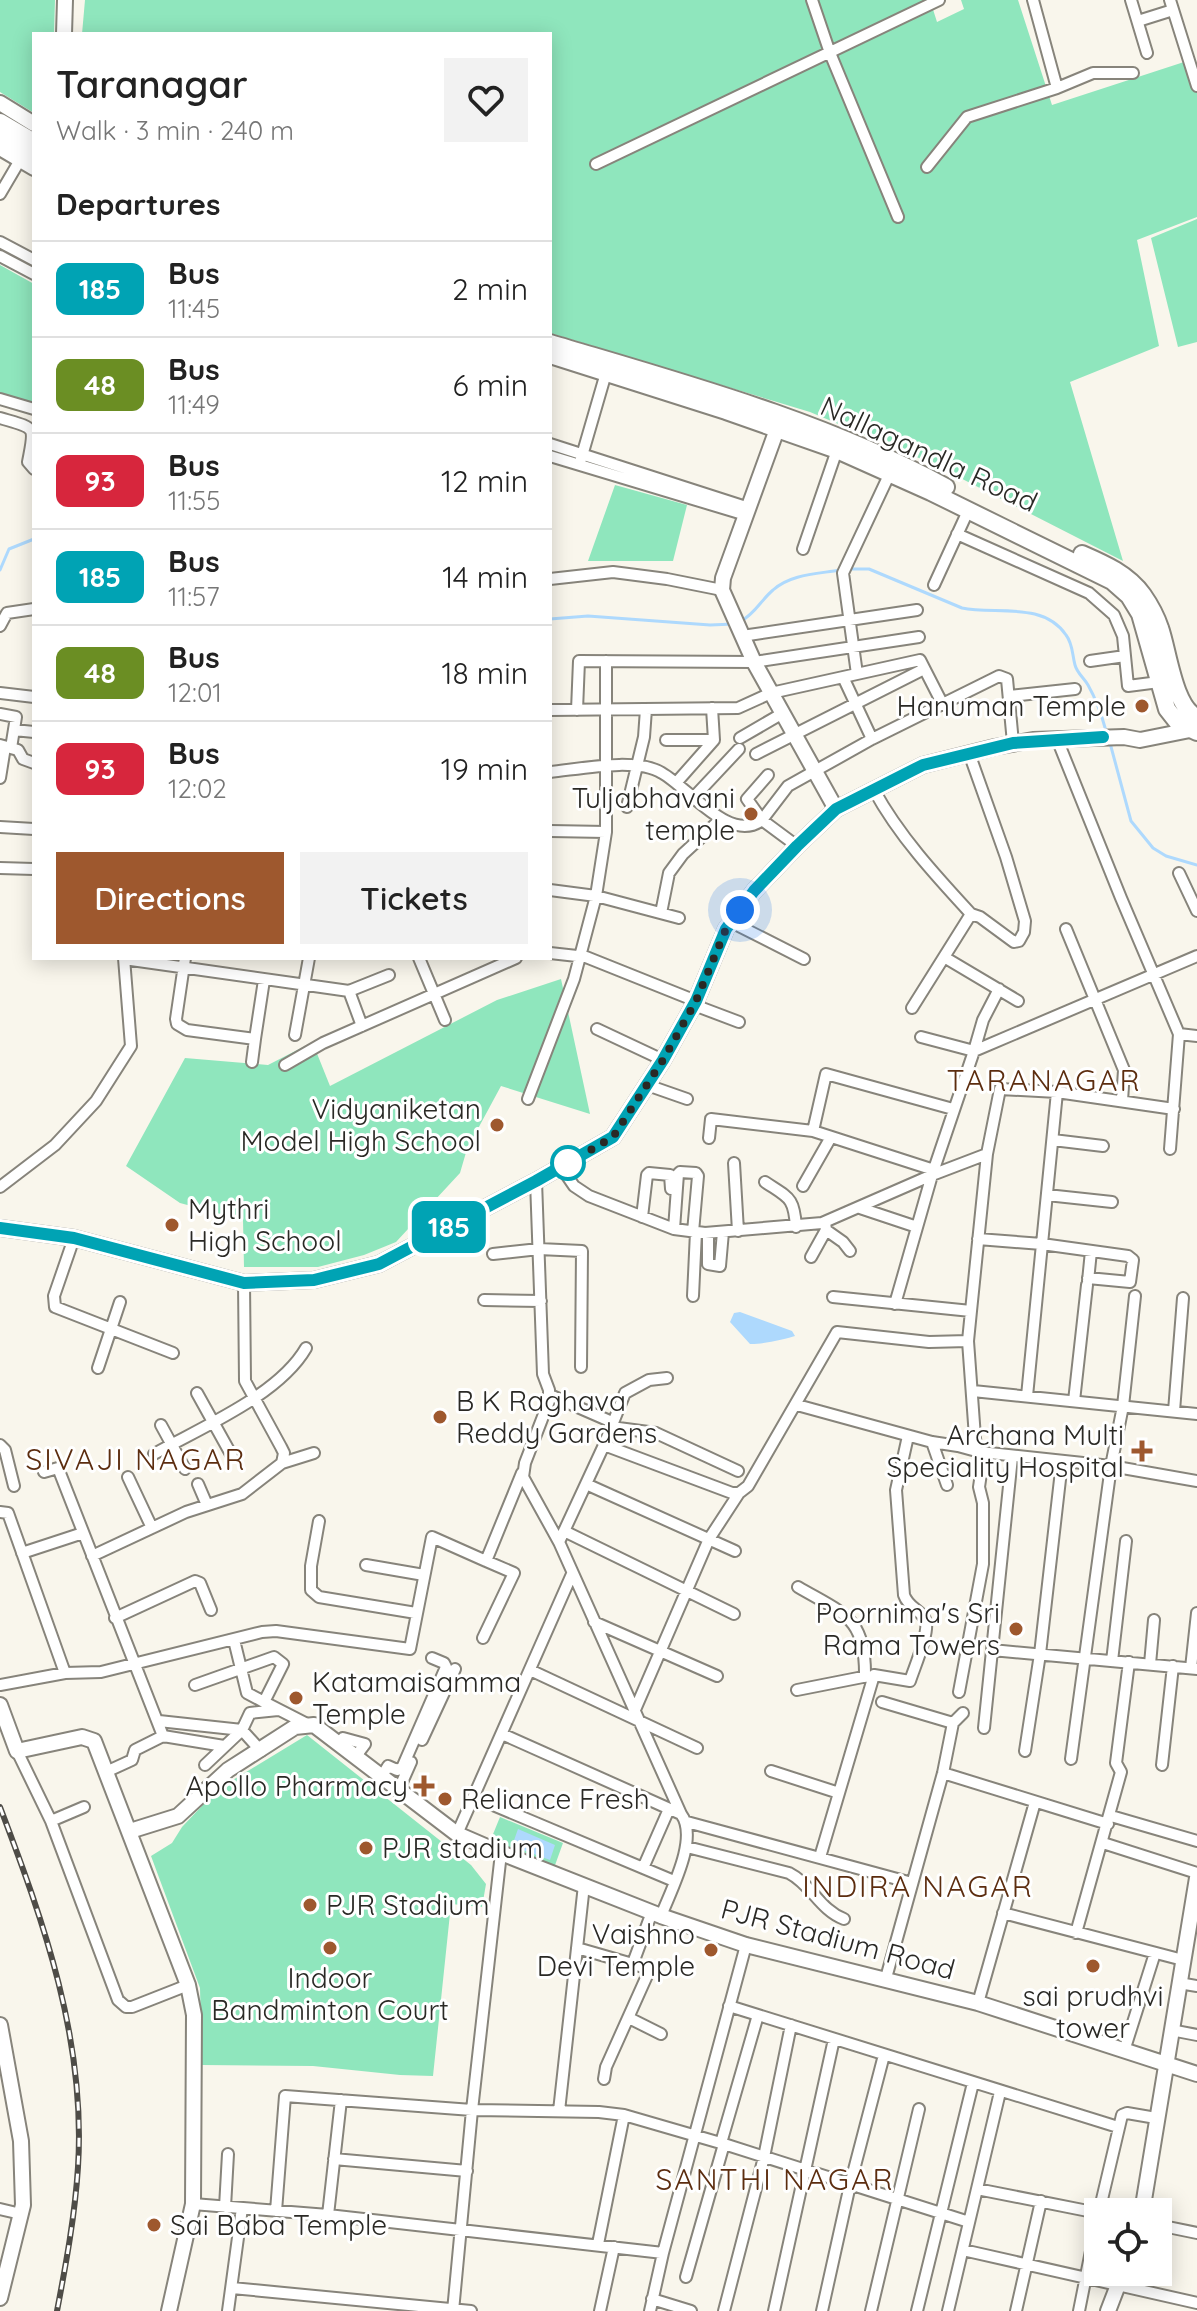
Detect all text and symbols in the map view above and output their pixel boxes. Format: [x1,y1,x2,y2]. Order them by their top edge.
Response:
button: heart [444,58,528,142]
text: Taranagar [56,60,248,108]
text: Walk · 3 min · 240 m [56,114,294,147]
text: Departures [56,185,221,223]
text: Bus [168,254,220,292]
text: 2 min [452,270,528,308]
text: 185 [79,271,121,306]
text: 11:45 [168,292,220,325]
text: Bus [168,350,220,388]
text: 6 min [453,366,528,404]
text: 48 [84,367,116,402]
text: 11:49 [168,388,220,421]
street label: Nallagandla Road [815,388,1043,519]
text: Bus [168,446,220,484]
text: 12 min [441,462,528,500]
text: 93 [85,463,115,498]
text: 11:55 [168,484,220,517]
text: Bus [168,542,220,580]
text: 14 min [442,558,528,596]
text: 185 [79,559,121,594]
text: 11:57 [168,580,220,613]
text: Bus [168,638,220,676]
text: 18 min [441,654,528,692]
text: 48 [84,655,116,690]
text: 12:01 [168,676,222,709]
place label: Hanuman Temple [897,688,1126,723]
marker: Hanuman Temple [1133,697,1151,715]
text: Bus [168,734,220,772]
text: 19 min [441,750,528,788]
text: 93 [85,751,115,786]
text: 12:02 [168,772,227,805]
place label: Tuljabhavani temple [572,780,735,847]
marker: Tuljabhavani temple [742,805,760,823]
button: Directions [56,852,284,944]
button: Tickets [300,852,528,944]
your location [720,890,760,930]
district label: TARANAGAR [947,1061,1142,1099]
place label: Vidyaniketan Model High School [240,1091,481,1158]
marker: Vidyaniketan Model High School [488,1116,506,1134]
unlabelled marker [551,1146,585,1180]
place label: Mythri High School [188,1191,342,1258]
line badge: 185 [403,1201,495,1253]
text: 185 [428,1209,470,1244]
marker: Mythri High School [163,1216,181,1234]
place label: B K Raghava Reddy Gardens [456,1383,657,1450]
marker: B K Raghava Reddy Gardens [431,1408,449,1426]
place label: Archana Multi Speciality Hospital [886,1417,1124,1484]
district label: SIVAJI NAGAR [25,1440,247,1478]
marker: Archana Multi Speciality Hospital [1131,1440,1153,1462]
place label: Poornima's Sri Rama Towers [816,1595,1000,1662]
marker: Poornima's Sri Rama Towers [1007,1620,1025,1638]
place label: Katamaisamma Temple [312,1664,521,1731]
marker: Katamaisamma Temple [287,1689,305,1707]
place label: Apollo Pharmacy [186,1768,408,1803]
marker: Apollo Pharmacy [415,1777,433,1795]
place label: Reliance Fresh [461,1781,650,1816]
marker: Reliance Fresh [436,1790,454,1808]
place label: PJR stadium [382,1830,543,1865]
marker: PJR stadium [357,1839,375,1857]
district label: INDIRA NAGAR [802,1867,1034,1905]
place label: PJR Stadium [326,1887,490,1922]
street label: PJR Stadium Road [717,1890,959,1987]
marker: PJR Stadium [301,1896,319,1914]
place label: Vaishno Devi Temple [537,1916,695,1983]
marker: Indoor Bandminton Court [321,1939,339,1957]
marker: Vaishno Devi Temple [702,1941,720,1959]
marker: sai prudhvi tower [1084,1957,1102,1975]
place label: Indoor Bandminton Court [211,1960,449,2027]
place label: sai prudhvi tower [1022,1978,1164,2045]
district label: SANTHI NAGAR [656,2160,894,2198]
map controls [1084,2198,1172,2286]
button: locate [1084,2198,1172,2286]
place label: Sai Baba Temple [170,2207,387,2242]
marker: Sai Baba Temple [145,2216,163,2234]

